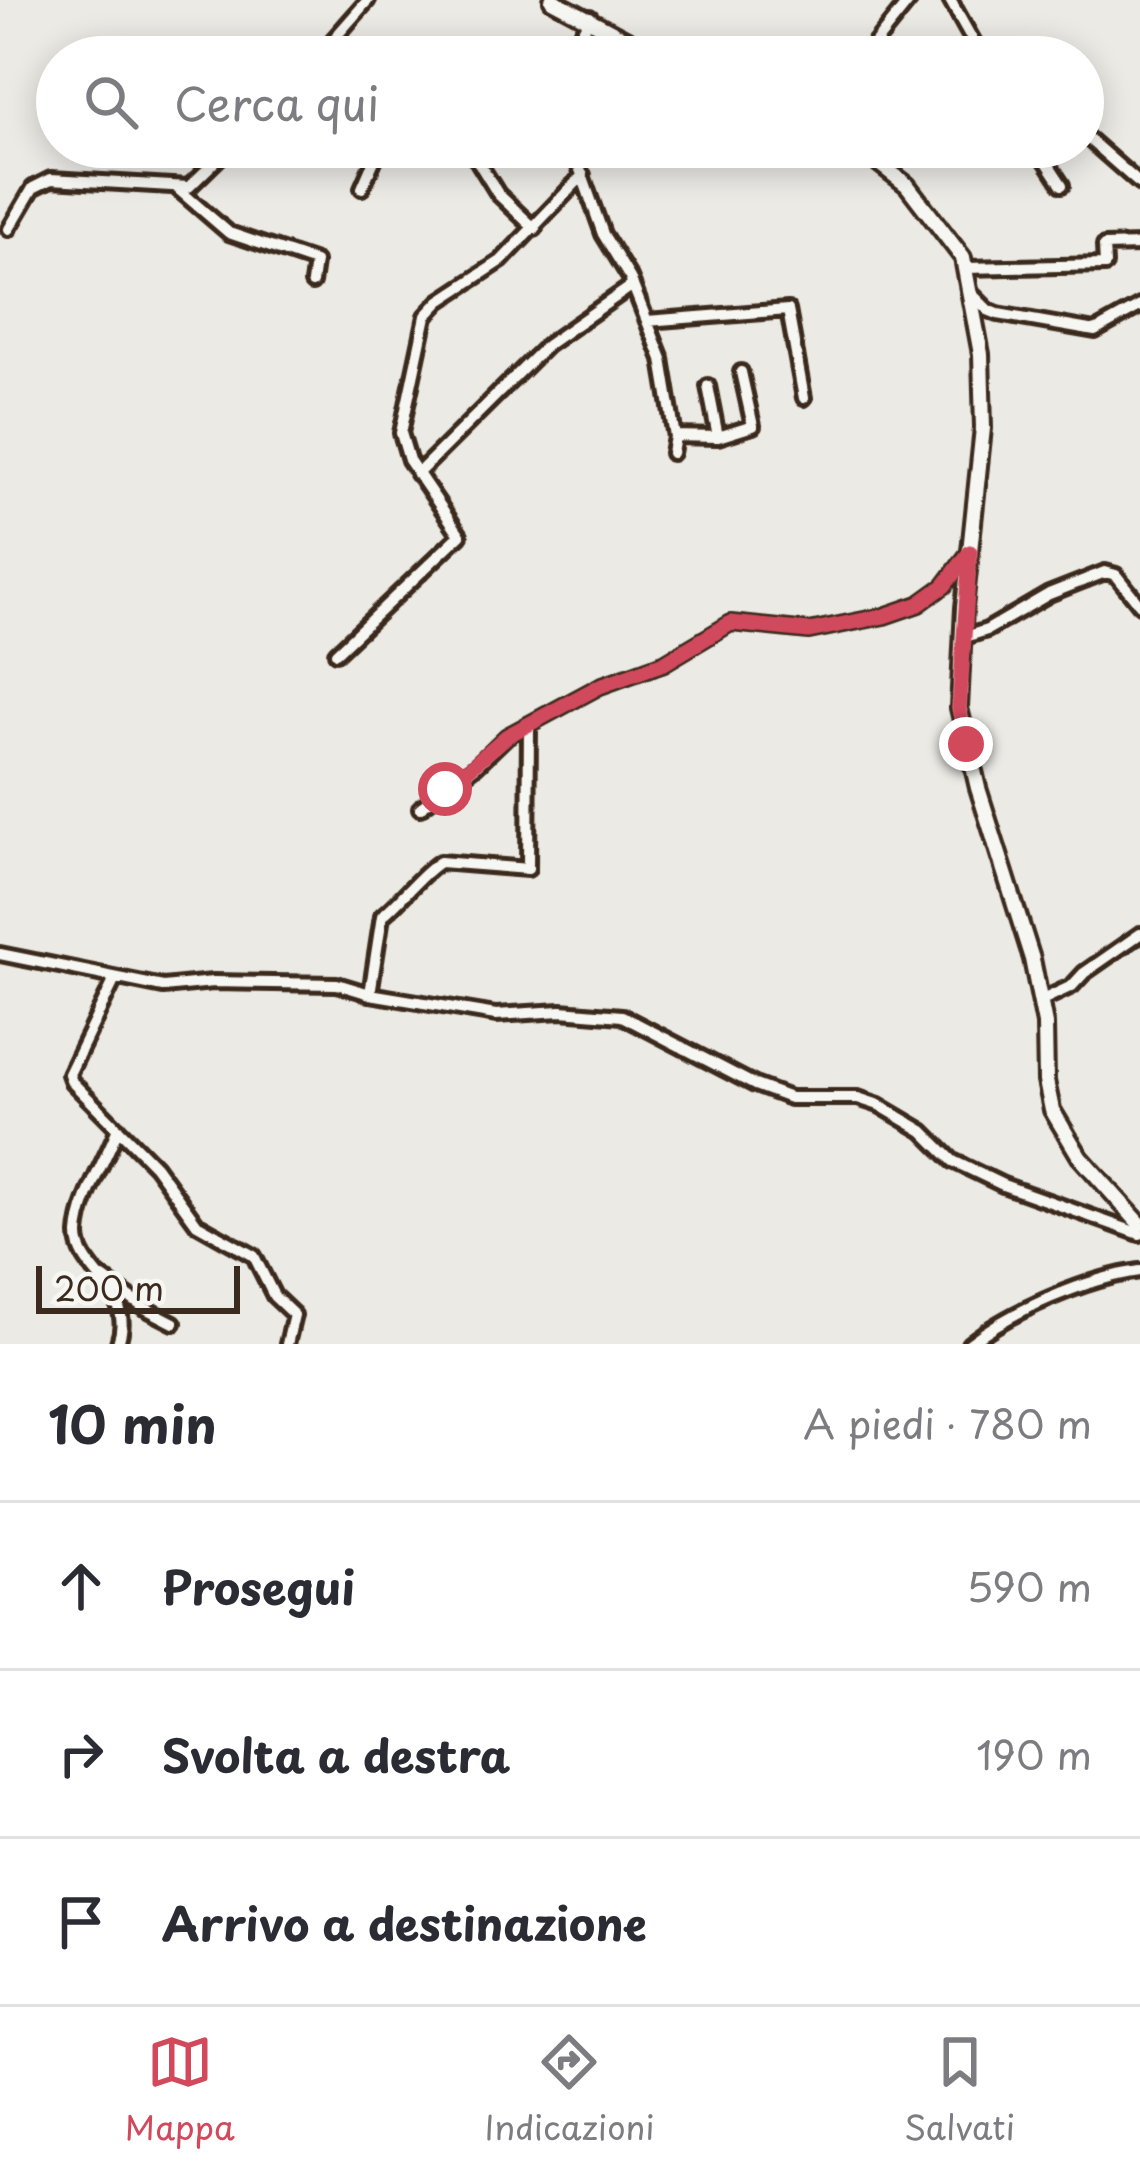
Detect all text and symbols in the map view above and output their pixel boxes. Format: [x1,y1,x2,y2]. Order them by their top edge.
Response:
search box [36,36,1104,168]
text: Cerca qui [174,68,379,136]
icon: search [78,69,144,135]
route end [939,717,993,771]
route start [418,762,472,816]
scale bar [36,1260,240,1313]
text: 200 m [54,1262,164,1312]
text: 10 min [48,1384,217,1461]
text: A piedi · 780 m [803,1393,1092,1452]
text: Prosegui [162,1552,355,1620]
icon: ahead [48,1553,114,1619]
text: 590 m [966,1556,1092,1615]
text: Svolta a destra [162,1720,510,1788]
icon: right [48,1721,114,1787]
text: 190 m [976,1724,1092,1783]
text: Arrivo a destinazione [162,1888,647,1956]
icon: arrive [48,1889,114,1955]
tab: Mappa [125,2029,235,2151]
tab: Indicazioni [484,2029,655,2151]
tab: Salvati [904,2029,1015,2151]

